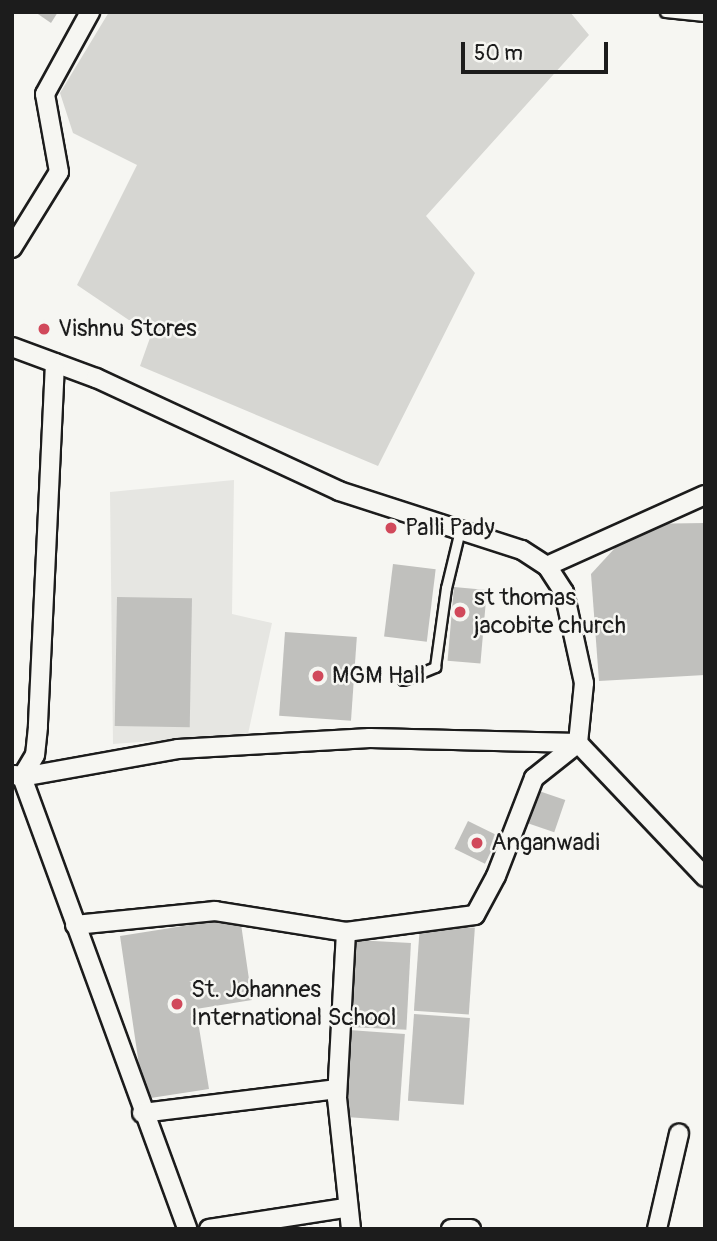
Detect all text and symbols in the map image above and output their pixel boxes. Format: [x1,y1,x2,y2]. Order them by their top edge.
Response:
scale bar [465,28,612,72]
text: 50 m [474,40,523,67]
place label: Vishnu Stores [58,315,197,343]
marker: Vishnu Stores [36,321,52,337]
place label: Palli Pady [405,514,495,542]
marker: Palli Pady [383,520,399,536]
place label: st thomas jacobite church [474,584,626,640]
marker: st thomas jacobite church [452,604,468,620]
place label: MGM Hall [332,662,425,690]
marker: MGM Hall [310,668,326,684]
place label: Anganwadi [491,829,600,857]
marker: Anganwadi [469,835,485,851]
place label: St. Johannes International School [191,976,396,1032]
marker: St. Johannes International School [169,996,185,1012]

